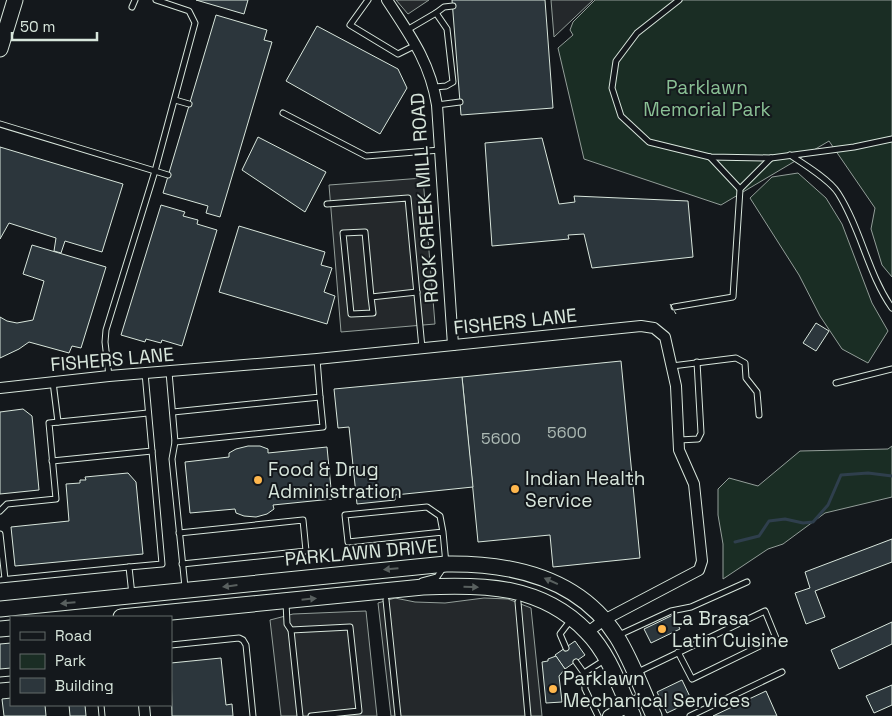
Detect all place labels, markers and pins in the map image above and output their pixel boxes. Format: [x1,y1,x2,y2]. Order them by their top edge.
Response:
place label: Food & Drug Administration [268,457,402,504]
place label: Indian Health Service [525,466,645,513]
marker: Food & Drug Administration [252,474,264,486]
marker: Indian Health Service [509,483,521,495]
place label: La Brasa Latin Cuisine [672,606,789,653]
marker: La Brasa Latin Cuisine [656,623,668,635]
place label: Parklawn Mechanical Services [563,666,750,713]
marker: Parklawn Mechanical Services [547,683,559,695]

